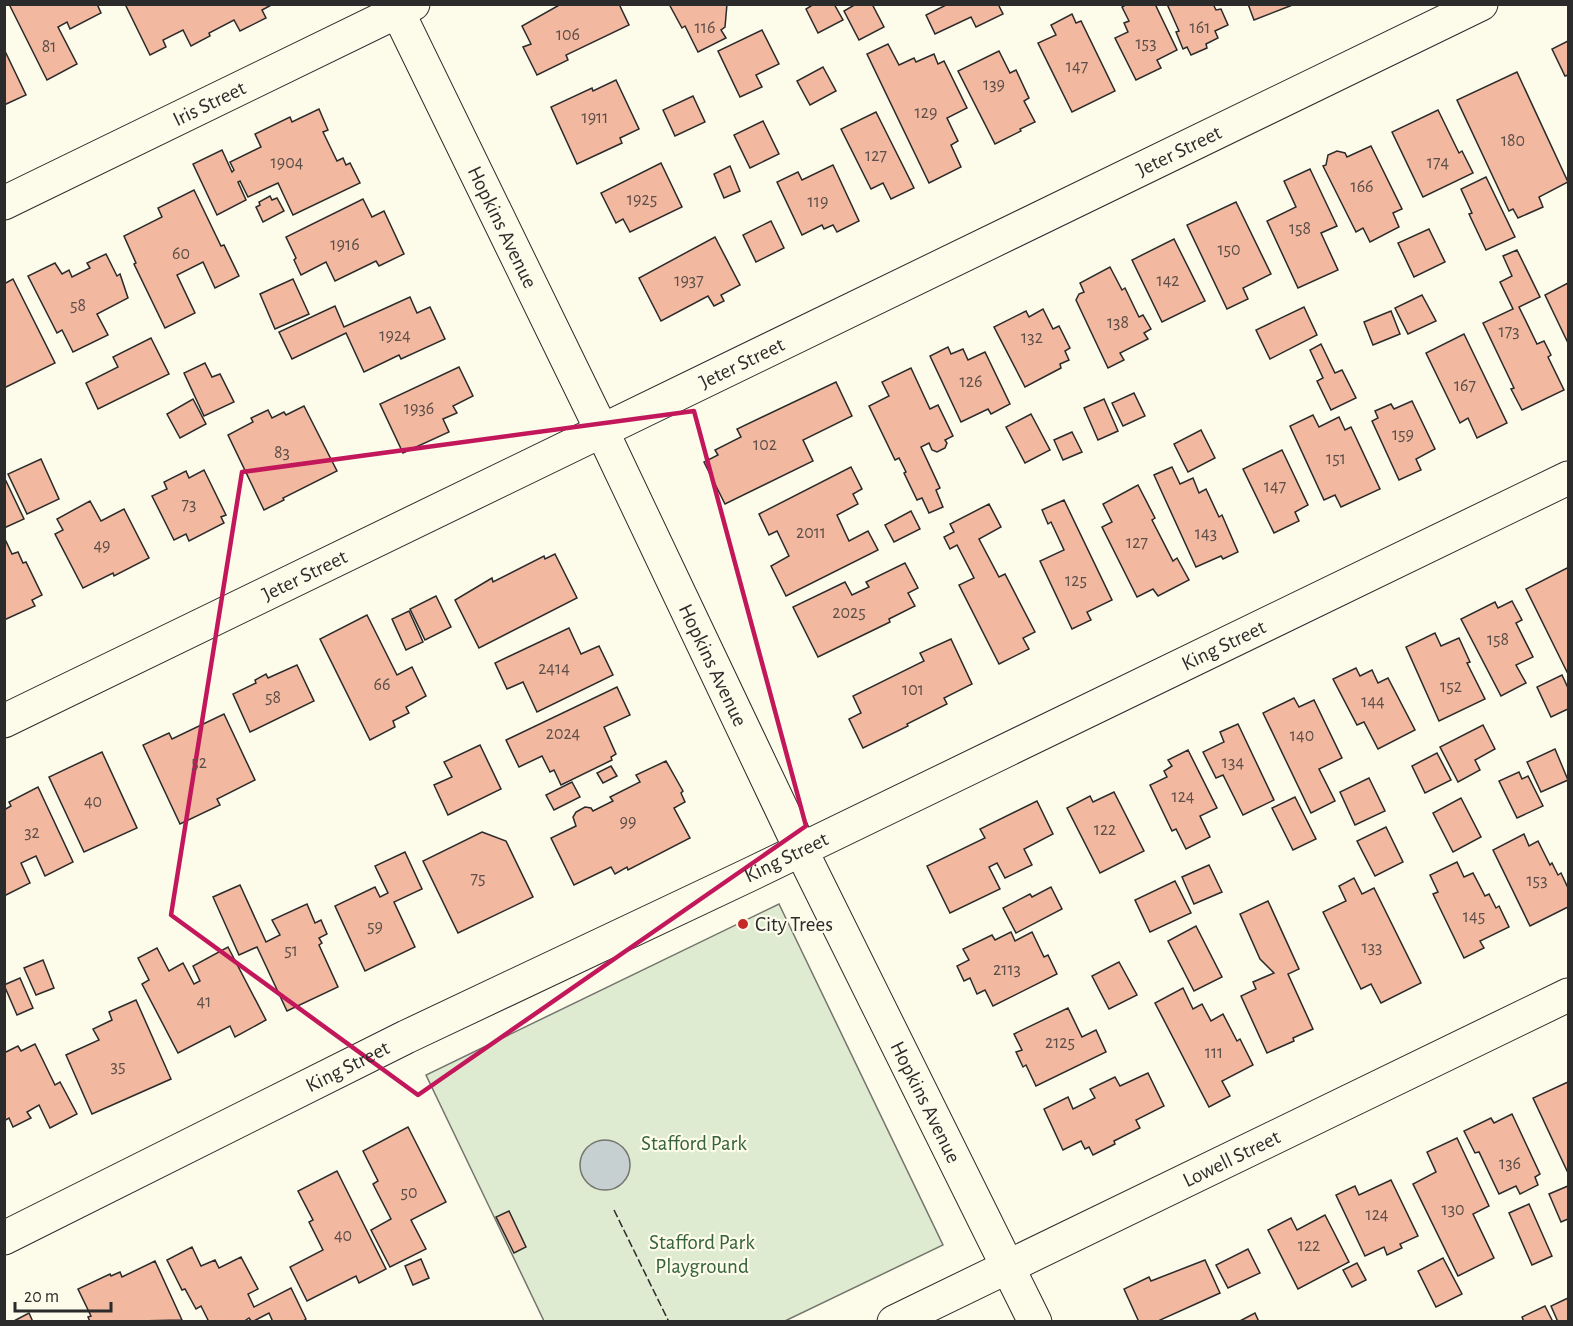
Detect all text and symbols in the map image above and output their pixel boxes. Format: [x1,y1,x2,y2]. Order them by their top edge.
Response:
house number: 116 [695,19,715,37]
house number: 161 [1190,19,1210,37]
house number: 106 [556,26,580,44]
house number: 153 [1135,35,1157,53]
house number: 81 [42,38,56,56]
house number: 147 [1066,58,1088,76]
house number: 139 [983,76,1005,94]
street label: Iris Street [169,77,249,130]
house number: 129 [915,104,937,122]
house number: 1911 [581,109,609,127]
street label: Jeter Street [1133,121,1225,180]
house number: 180 [1501,132,1525,150]
house number: 127 [865,147,887,165]
house number: 1904 [271,154,304,172]
house number: 174 [1427,154,1450,172]
street label: Hopkins Avenue [464,163,541,291]
house number: 166 [1350,178,1374,196]
house number: 1925 [627,191,657,209]
house number: 119 [808,193,828,211]
house number: 158 [1289,220,1311,238]
house number: 1916 [330,236,360,254]
house number: 150 [1217,241,1241,259]
house number: 60 [172,245,190,263]
house number: 1937 [674,272,704,290]
house number: 142 [1156,272,1180,290]
house number: 58 [70,297,86,315]
house number: 138 [1107,314,1129,332]
house number: 173 [1498,323,1520,341]
house number: 1924 [379,327,411,345]
house number: 132 [1021,329,1043,347]
street label: Jeter Street [696,333,788,392]
house number: 126 [960,373,982,391]
house number: 167 [1454,377,1476,395]
house number: 1936 [404,400,434,418]
house number: 159 [1392,426,1414,444]
house number: 102 [753,436,777,454]
house number: 83 [274,444,290,462]
house number: 151 [1326,450,1346,468]
house number: 147 [1264,478,1286,496]
house number: 73 [182,496,196,514]
house number: 2011 [796,524,826,542]
house number: 143 [1195,525,1217,543]
house number: 127 [1126,534,1148,552]
house number: 49 [93,537,111,555]
street label: Jeter Street [259,546,351,605]
house number: 125 [1065,572,1087,590]
street label: Hopkins Avenue [675,600,751,730]
house number: 2025 [832,604,866,622]
street label: King Street [1178,616,1269,674]
house number: 158 [1487,631,1509,649]
house number: 2414 [538,660,570,678]
house number: 66 [374,676,390,694]
house number: 152 [1440,678,1462,696]
house number: 101 [902,681,924,699]
house number: 58 [265,689,281,707]
house number: 144 [1361,693,1385,711]
house number: 2024 [546,725,581,743]
house number: 140 [1290,727,1314,745]
house number: 52 [191,754,207,772]
house number: 134 [1222,754,1244,772]
house number: 124 [1171,788,1195,806]
house number: 40 [84,793,102,811]
house number: 99 [620,813,636,831]
house number: 122 [1094,821,1116,839]
house number: 32 [24,824,40,842]
street label: King Street [741,828,832,886]
house number: 75 [470,870,486,888]
house number: 153 [1526,872,1548,890]
house number: 145 [1463,908,1485,926]
place label: City Trees [755,914,833,935]
marker: City Trees [736,917,750,931]
house number: 59 [367,918,383,936]
house number: 133 [1361,939,1383,957]
house number: 51 [284,942,298,960]
house number: 2113 [993,961,1021,979]
house number: 41 [197,993,211,1011]
house number: 2125 [1045,1034,1075,1052]
street label: King Street [302,1036,393,1096]
street label: Hopkins Avenue [887,1038,965,1166]
house number: 111 [1205,1044,1223,1062]
house number: 35 [111,1058,125,1076]
street label: Lowell Street [1179,1126,1284,1191]
park label: Stafford Park [641,1133,747,1154]
house number: 136 [1499,1155,1521,1173]
house number: 50 [400,1184,418,1202]
house number: 130 [1441,1201,1465,1219]
house number: 124 [1365,1206,1389,1224]
house number: 40 [334,1227,352,1245]
park label: Stafford Park Playground [649,1232,755,1277]
house number: 122 [1298,1237,1320,1255]
scale bar [15,1275,111,1313]
text: 20 m [24,1288,59,1306]

